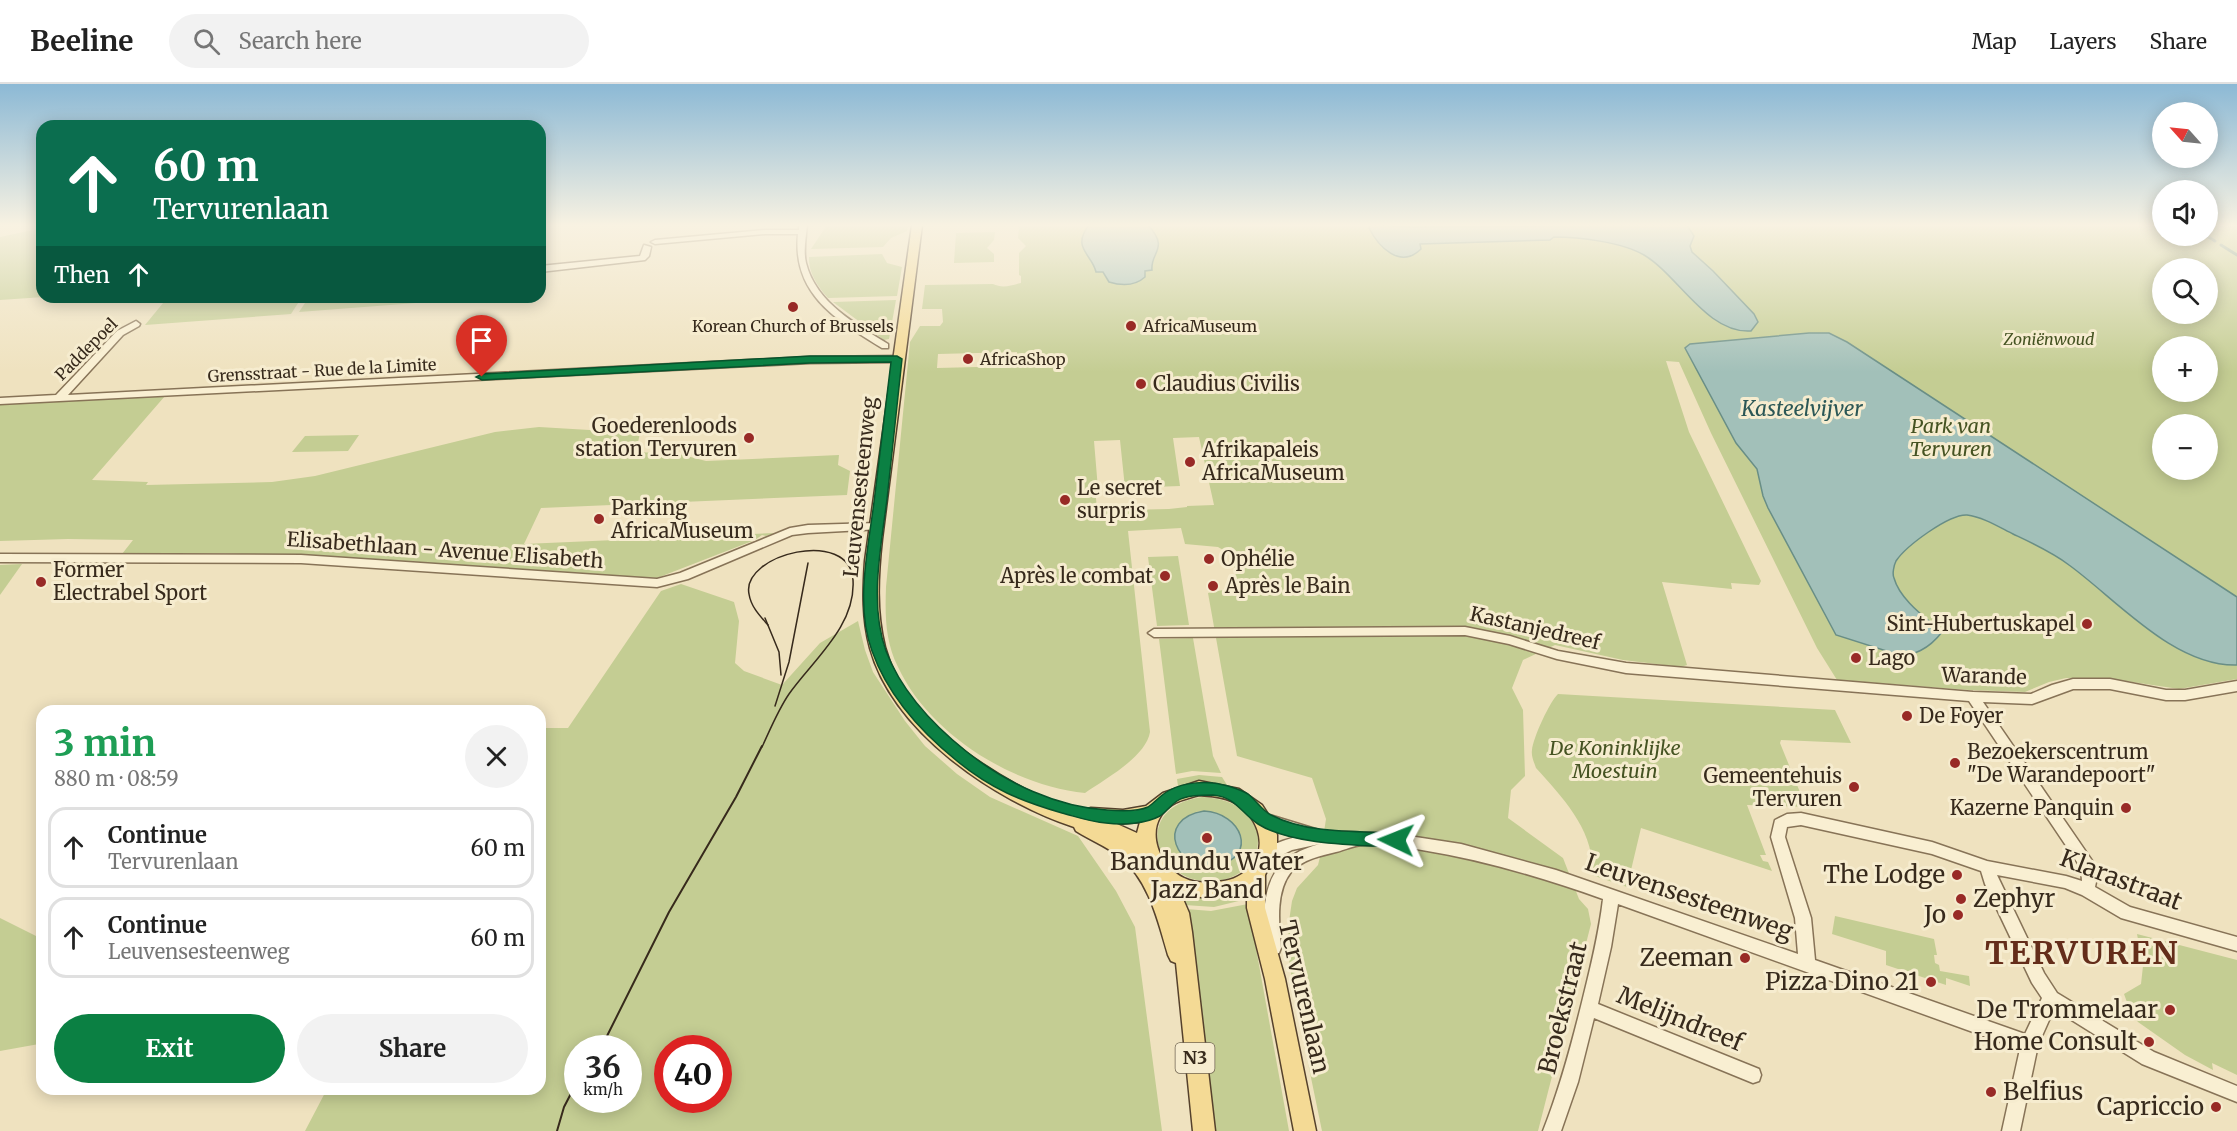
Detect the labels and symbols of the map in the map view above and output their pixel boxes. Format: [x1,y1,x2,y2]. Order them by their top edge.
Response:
north arrow [2152,102,2218,168]
marker: Korean Church of Brussels [786,300,800,314]
street label: Paddepoel [51,314,121,384]
pin [456,315,507,377]
place label: Korean Church of Brussels [692,316,894,336]
place label: AfricaMuseum [1142,316,1257,336]
marker: AfricaMuseum [1124,319,1138,333]
park label: Zoniënwoud [2003,329,2095,349]
place label: AfricaShop [979,349,1066,369]
marker: AfricaShop [961,352,975,366]
street label: Grensstraat - Rue de la Limite [207,354,437,386]
place label: Claudius Civilis [1153,371,1300,396]
marker: Claudius Civilis [1134,377,1148,391]
street label: Leuvensesteenweg [838,395,881,579]
water label: Kasteelvijver [1740,395,1863,422]
place label: Goederenloods station Tervuren [575,413,737,461]
park label: Park van Tervuren [1910,413,1992,461]
marker: Goederenloods station Tervuren [742,431,756,445]
place label: Afrikapaleis AfricaMuseum [1201,437,1345,485]
marker: Afrikapaleis AfricaMuseum [1183,455,1197,469]
place label: Le secret surpris [1077,475,1163,523]
marker: Le secret surpris [1058,493,1072,507]
place label: Parking AfricaMuseum [610,495,754,543]
marker: Parking AfricaMuseum [592,512,606,526]
street label: Elisabethlaan - Avenue Elisabeth [286,526,604,573]
place label: Ophélie [1221,546,1294,571]
marker: Ophélie [1202,552,1216,566]
place label: Former Electrabel Sport [53,557,207,605]
place label: Après le combat [999,563,1153,588]
marker: Après le combat [1158,569,1172,583]
place label: Après le Bain [1224,573,1351,598]
marker: Former Electrabel Sport [34,575,48,589]
marker: Après le Bain [1206,579,1220,593]
street label: Kastanjedreef [1468,600,1604,655]
place label: Sint-Hubertuskapel [1887,611,2075,636]
marker: Sint-Hubertuskapel [2080,617,2094,631]
place label: Lago [1868,645,1916,670]
marker: Lago [1849,651,1863,665]
street label: Warande [1940,661,2027,689]
place label: De Foyer [1919,703,2004,728]
marker: De Foyer [1900,709,1914,723]
park label: De Koninklijke Moestuin [1548,735,1681,783]
place label: Bezoekerscentrum "De Warandepoort" [1967,739,2156,787]
marker: Bezoekerscentrum "De Warandepoort" [1948,756,1962,770]
place label: Gemeentehuis Tervuren [1703,763,1842,811]
marker: Gemeentehuis Tervuren [1847,780,1861,794]
place label: Kazerne Panquin [1950,795,2114,820]
marker: Kazerne Panquin [2119,801,2133,815]
position arrow [1364,808,1428,872]
marker: Bandundu Water Jazz Band [1200,831,1214,845]
street label: Klarastraat [2056,842,2187,917]
place label: Bandundu Water Jazz Band [1110,846,1304,905]
street label: Leuvensesteenweg [1581,846,1798,947]
place label: The Lodge [1823,859,1945,890]
marker: The Lodge [1950,868,1964,882]
place label: Zephyr [1973,883,2056,914]
marker: Zephyr [1954,892,1968,906]
place label: Jo [1923,899,1946,930]
marker: Jo [1951,908,1965,922]
street label: Tervurenlaan [1272,917,1337,1077]
district label: TERVUREN [1985,933,2179,973]
street label: Broekstraat [1531,938,1594,1077]
place label: Zeeman [1639,942,1733,973]
marker: Zeeman [1738,951,1752,965]
place label: Pizza Dino 21 [1765,966,1919,997]
marker: Pizza Dino 21 [1924,975,1938,989]
street label: Melijndreef [1613,979,1749,1058]
place label: De Trommelaar [1976,994,2158,1025]
marker: De Trommelaar [2163,1003,2177,1017]
place label: Home Consult [1974,1026,2138,1057]
speed limit sign: 40 [654,1035,732,1113]
marker: Home Consult [2142,1035,2156,1049]
road number: N3 [1176,1043,1214,1073]
place label: Belfius [2003,1076,2083,1107]
marker: Belfius [1984,1085,1998,1099]
place label: Capriccio [2097,1091,2204,1122]
marker: Capriccio [2209,1100,2223,1114]

